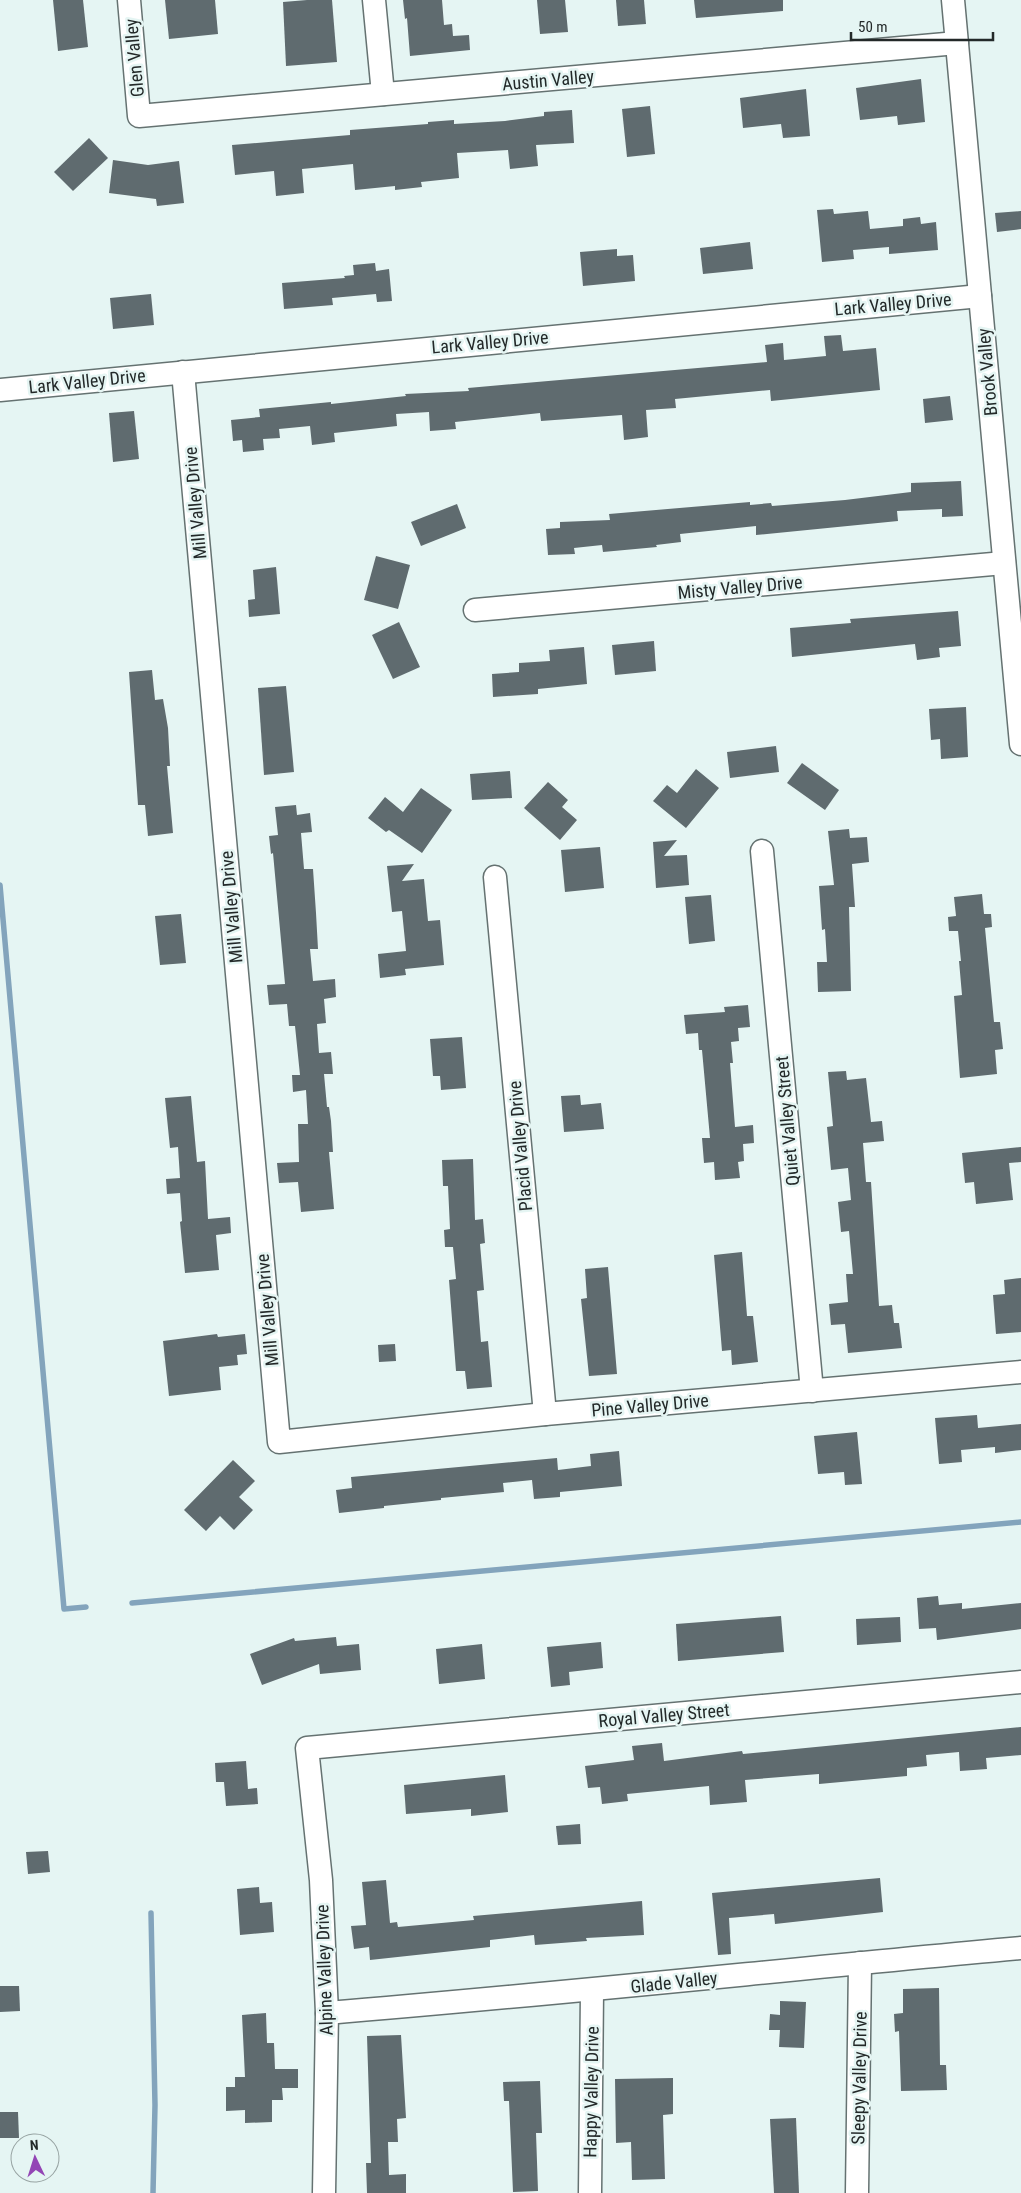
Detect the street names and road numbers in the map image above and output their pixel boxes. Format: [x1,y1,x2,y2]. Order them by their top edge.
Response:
street label: Glen Valley [120,18,148,98]
street label: Austin Valley [501,65,595,94]
street label: Lark Valley Drive [834,288,952,320]
street label: Lark Valley Drive [431,326,549,358]
street label: Brook Valley [973,327,1001,417]
street label: Lark Valley Drive [28,364,146,398]
street label: Mill Valley Drive [180,446,210,560]
street label: Misty Valley Drive [677,571,803,603]
street label: Mill Valley Drive [216,850,246,964]
street label: Quiet Valley Street [771,1055,803,1187]
street label: Placid Valley Drive [504,1080,536,1212]
street label: Mill Valley Drive [252,1253,282,1367]
street label: Pine Valley Drive [590,1389,710,1421]
street label: Royal Valley Street [598,1699,730,1731]
street label: Alpine Valley Drive [311,1904,337,2036]
street label: Glade Valley [630,1967,719,1997]
street label: Sleepy Valley Drive [847,2011,871,2145]
street label: Happy Valley Drive [579,2026,603,2158]

